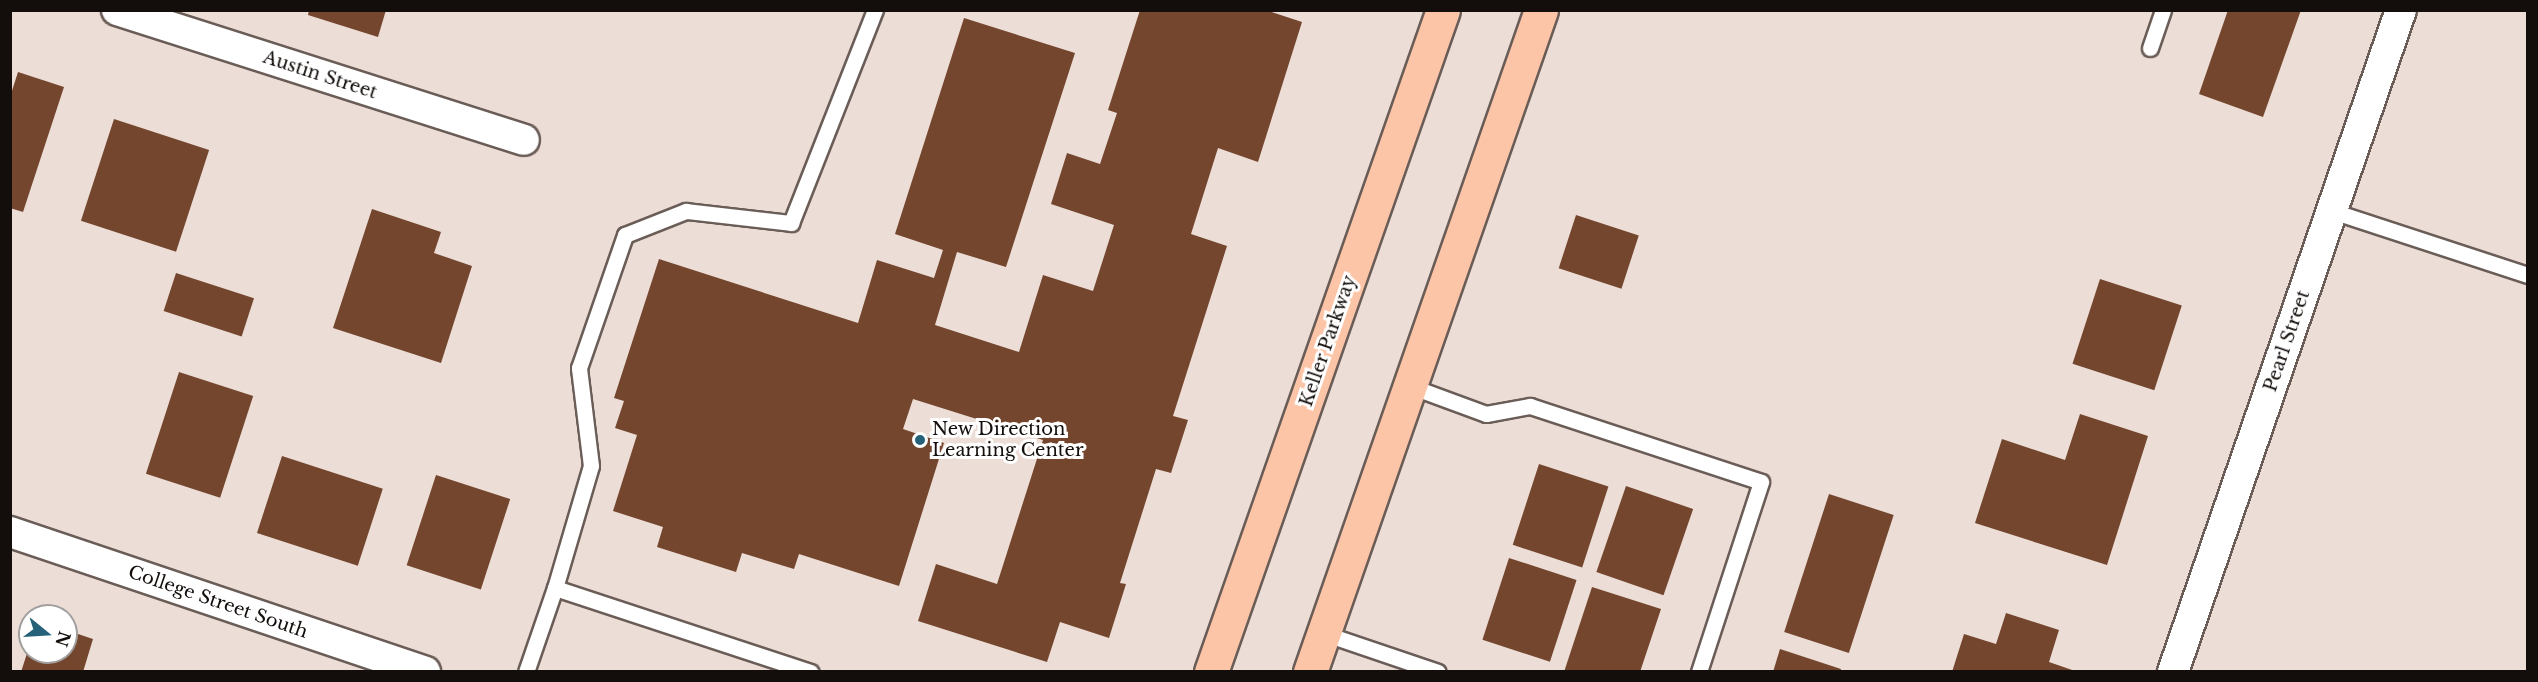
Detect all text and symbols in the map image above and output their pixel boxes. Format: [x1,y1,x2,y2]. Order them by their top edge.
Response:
street label: Austin Street [260,46,380,104]
street label: Keller Parkway [1295,272,1361,410]
street label: Pearl Street [2260,287,2314,395]
place label: New Direction Learning Center [932,419,1084,462]
marker: New Direction Learning Center [913,433,927,447]
street label: College Street South [125,561,311,643]
north arrow [18,604,78,664]
text: N [51,629,75,649]

